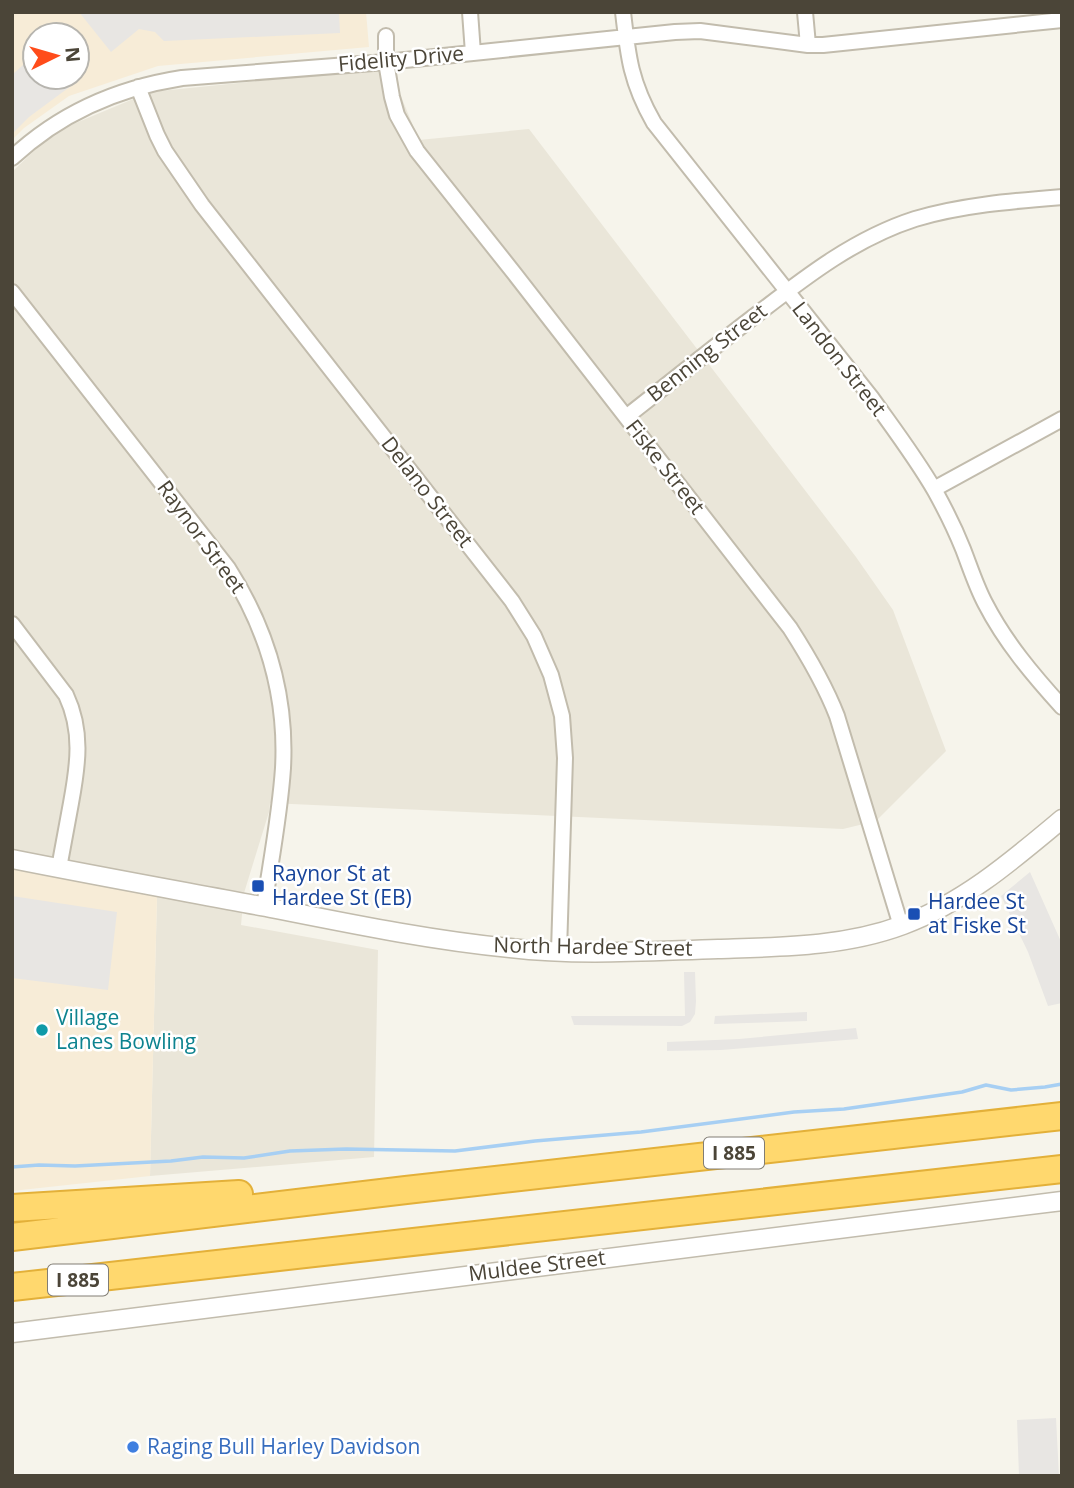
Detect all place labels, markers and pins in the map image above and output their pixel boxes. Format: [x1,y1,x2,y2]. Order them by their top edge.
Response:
place label: Raynor St at Hardee St (EB) [272,859,412,911]
marker: Raynor St at Hardee St (EB) [250,878,266,894]
place label: Hardee St at Fiske St [928,887,1026,939]
marker: Hardee St at Fiske St [906,906,922,922]
place label: Village Lanes Bowling [56,1003,196,1055]
marker: Village Lanes Bowling [34,1022,50,1038]
place label: Raging Bull Harley Davidson [147,1432,420,1460]
marker: Raging Bull Harley Davidson [125,1439,141,1455]

